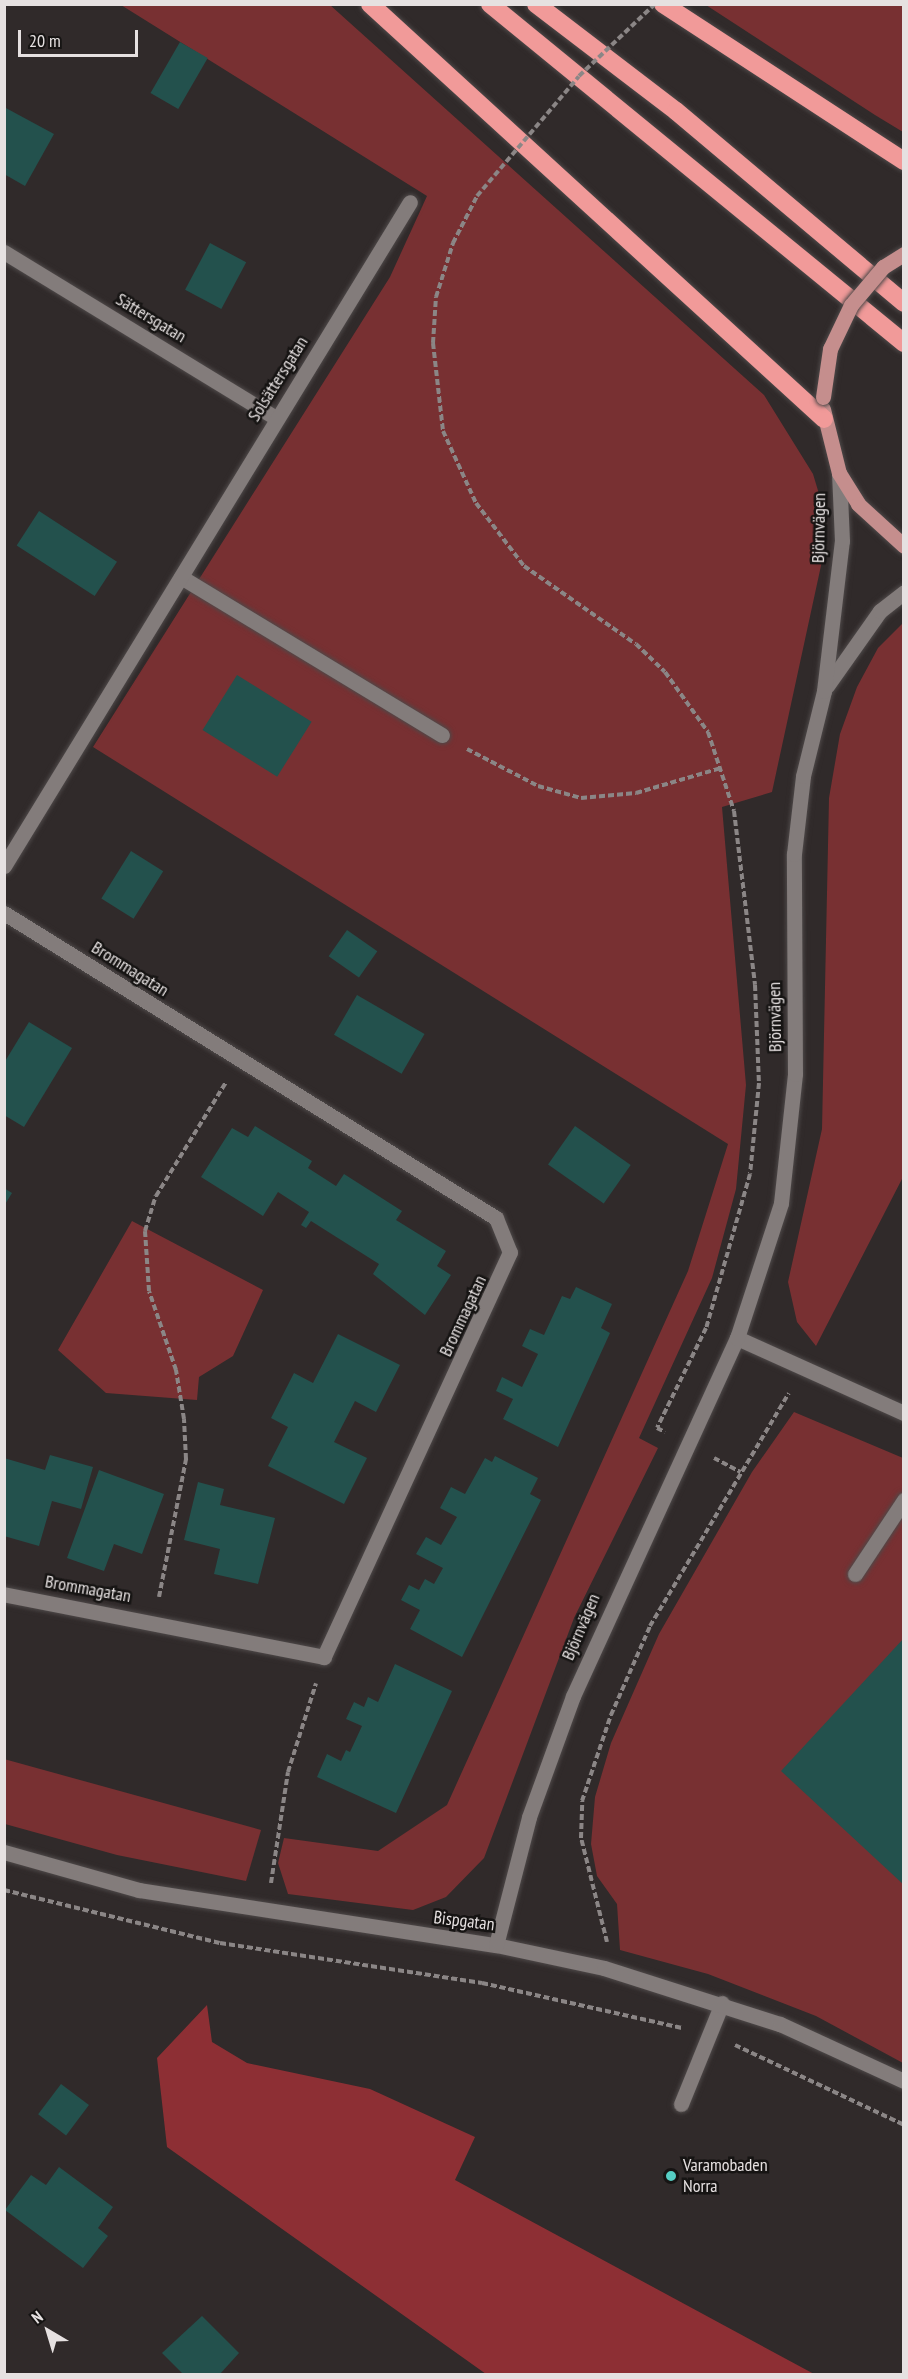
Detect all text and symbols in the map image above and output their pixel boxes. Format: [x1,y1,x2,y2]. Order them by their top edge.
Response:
scale bar [21,18,141,56]
text: 20 m [29,29,61,52]
street label: Sättersgatan [112,289,190,347]
street label: Solsättersgatan [243,332,313,426]
street label: Björnvägen [808,493,830,563]
street label: Brommagatan [87,937,173,1001]
street label: Björnvägen [764,982,786,1052]
street label: Brommagatan [435,1272,491,1360]
street label: Brommagatan [43,1571,133,1607]
street label: Björnvägen [557,1590,605,1664]
street label: Bispgatan [432,1907,496,1935]
place label: Varamobaden Norra [683,2155,768,2198]
marker: Varamobaden Norra [664,2169,678,2183]
north arrow [18,2301,78,2361]
text: N [27,2306,46,2327]

